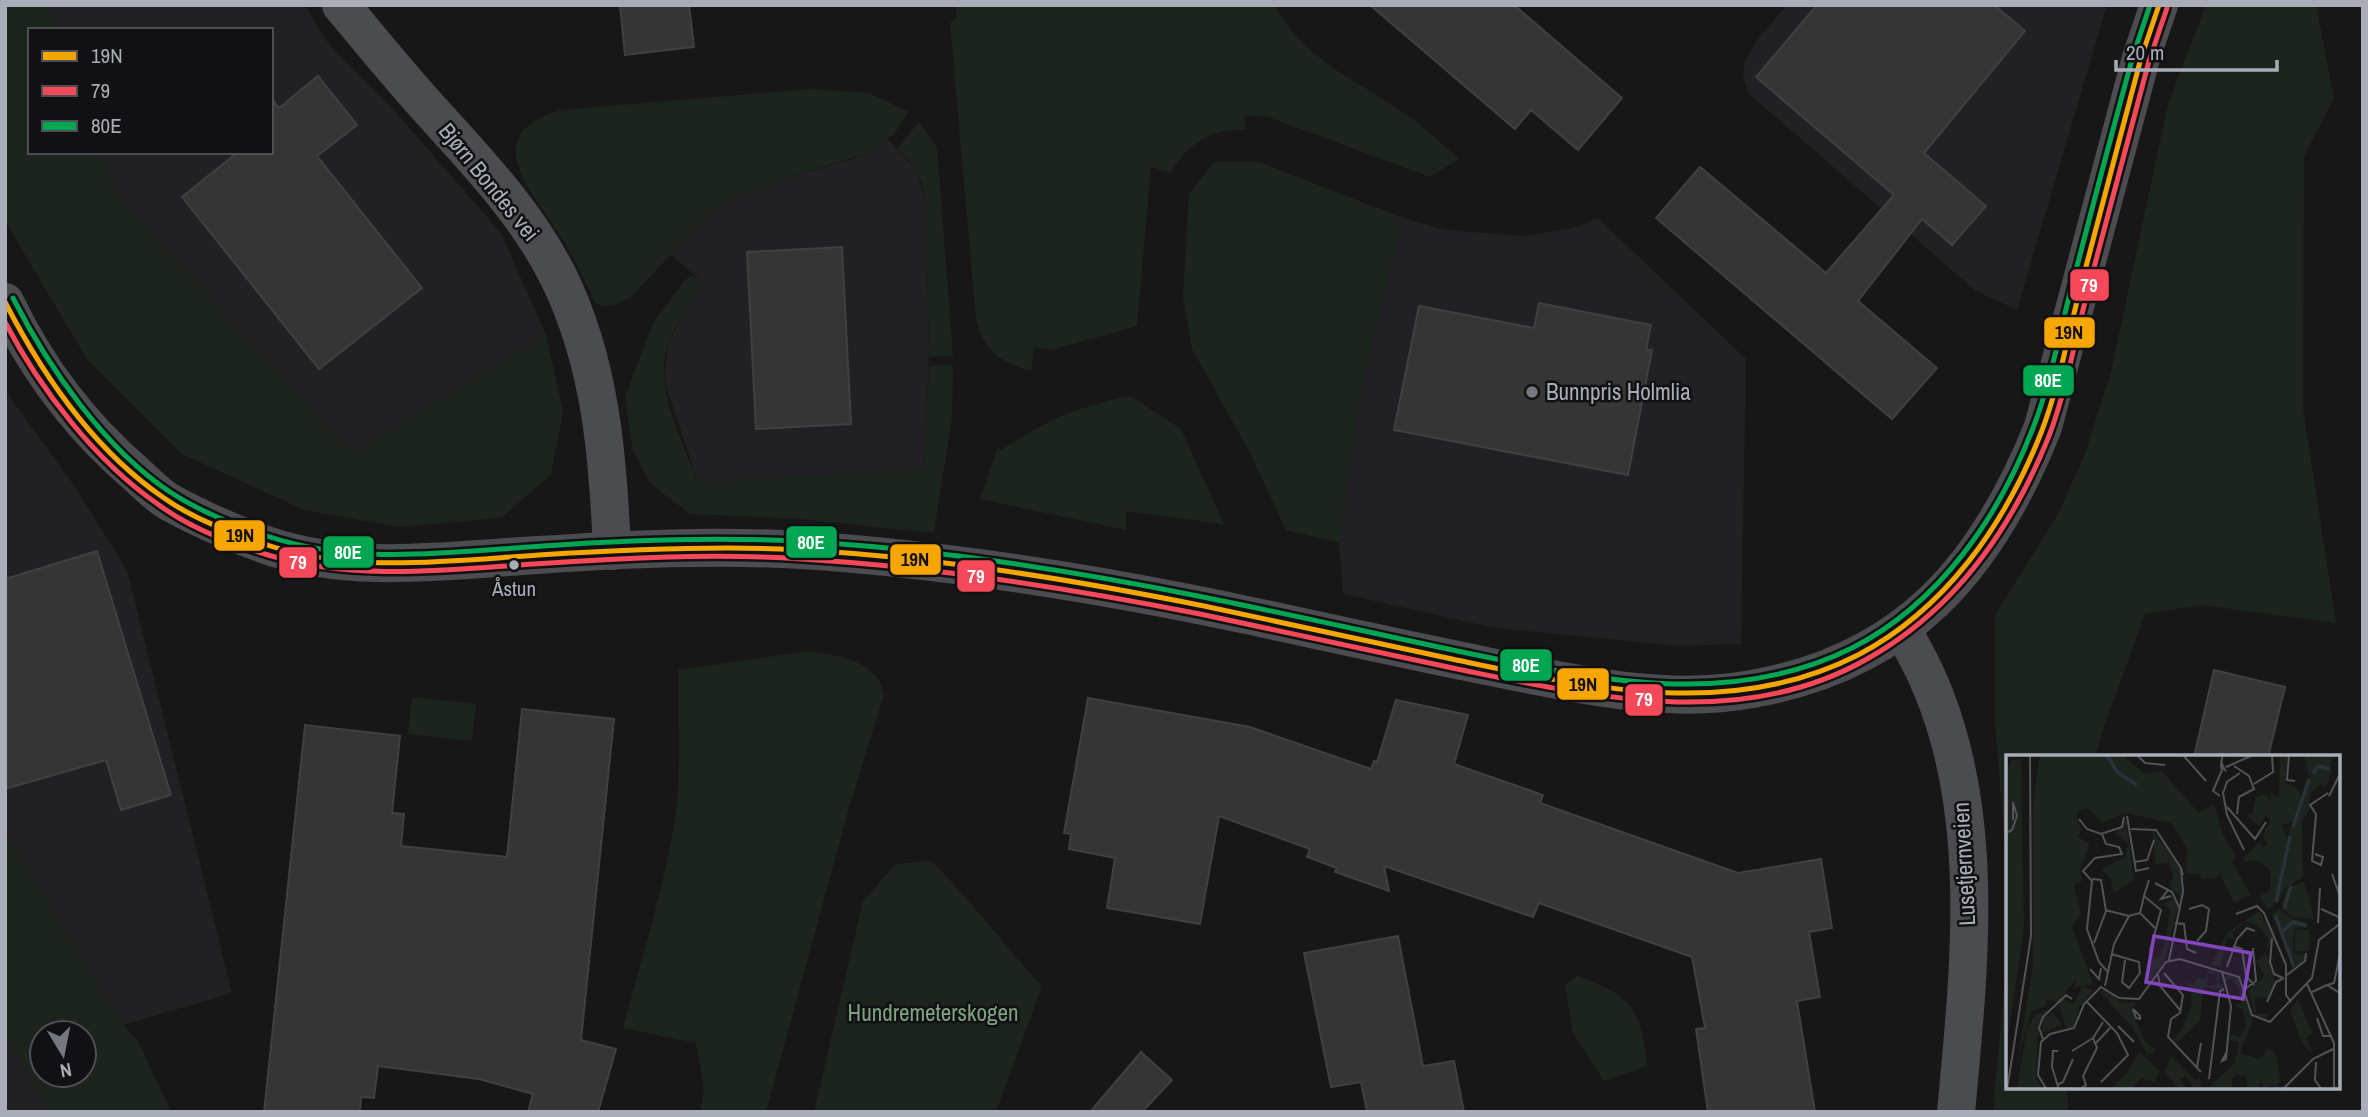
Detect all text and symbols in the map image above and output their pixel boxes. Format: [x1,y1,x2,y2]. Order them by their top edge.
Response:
legend [28,28,273,154]
scale bar [2116,28,2277,72]
text: 20 m [2126,38,2164,67]
text: 19N [91,41,123,70]
text: 79 [91,76,110,105]
text: 80E [91,111,122,140]
street label: Bjørn Bondes vei [432,116,547,247]
line badge: 79 [2069,268,2110,302]
text: 79 [2080,272,2098,298]
line badge: 19N [2043,316,2096,349]
text: 19N [2055,319,2083,345]
line badge: 80E [2022,364,2075,397]
text: 80E [2034,367,2062,393]
place label: Bunnpris Holmlia [1546,376,1691,407]
marker: Bunnpris Holmlia [1524,384,1540,400]
line badge: 19N [213,519,266,552]
text: 19N [226,522,254,548]
line badge: 80E [785,525,838,559]
text: 80E [797,529,825,555]
line badge: 80E [322,535,375,569]
text: 80E [334,539,362,565]
line badge: 19N [889,543,942,576]
line badge: 79 [278,546,318,579]
text: 19N [901,546,929,572]
text: 79 [289,549,307,575]
marker: Åstun [507,558,521,572]
line badge: 79 [956,559,996,593]
text: 79 [967,563,985,589]
place label: Åstun [491,574,536,603]
line badge: 80E [1499,648,1553,682]
text: 80E [1512,652,1540,678]
line badge: 19N [1556,667,1610,701]
text: 19N [1569,671,1597,697]
line badge: 79 [1624,683,1664,717]
text: 79 [1635,686,1653,712]
inset map [2006,755,2340,1089]
street label: Lusetjernveien [1945,801,1982,927]
park label: Hundremeterskogen [848,997,1018,1028]
north arrow [28,1019,98,1089]
text: N [58,1057,74,1085]

